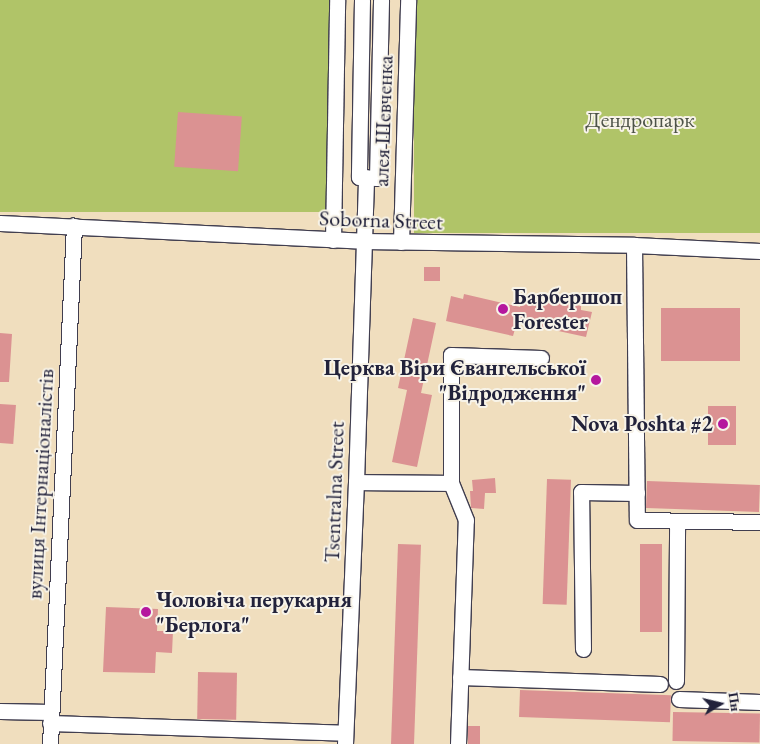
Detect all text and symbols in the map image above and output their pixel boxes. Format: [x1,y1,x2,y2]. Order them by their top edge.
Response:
street label: алея Шевченка [368,55,398,187]
park label: Дендропарк [585,107,695,133]
street label: Soborna Street [319,205,443,235]
place label: Барбершоп Forester [513,283,622,334]
marker: Барбершоп Forester [497,303,509,315]
place label: Церква Віри Євангельської "Відродження" [324,354,586,406]
street label: вулиця Інтернаціоналістів [21,368,59,600]
marker: Церква Віри Євангельської "Відродження" [590,374,602,386]
place label: Nova Poshta #2 [571,411,713,437]
marker: Nova Poshta #2 [717,418,729,430]
street label: Tsentralna Street [318,421,350,563]
place label: Чоловіча перукарня "Берлога" [156,586,352,638]
marker: Чоловіча перукарня "Берлога" [140,606,152,618]
north arrow [695,679,745,729]
text: Пн [724,691,745,713]

